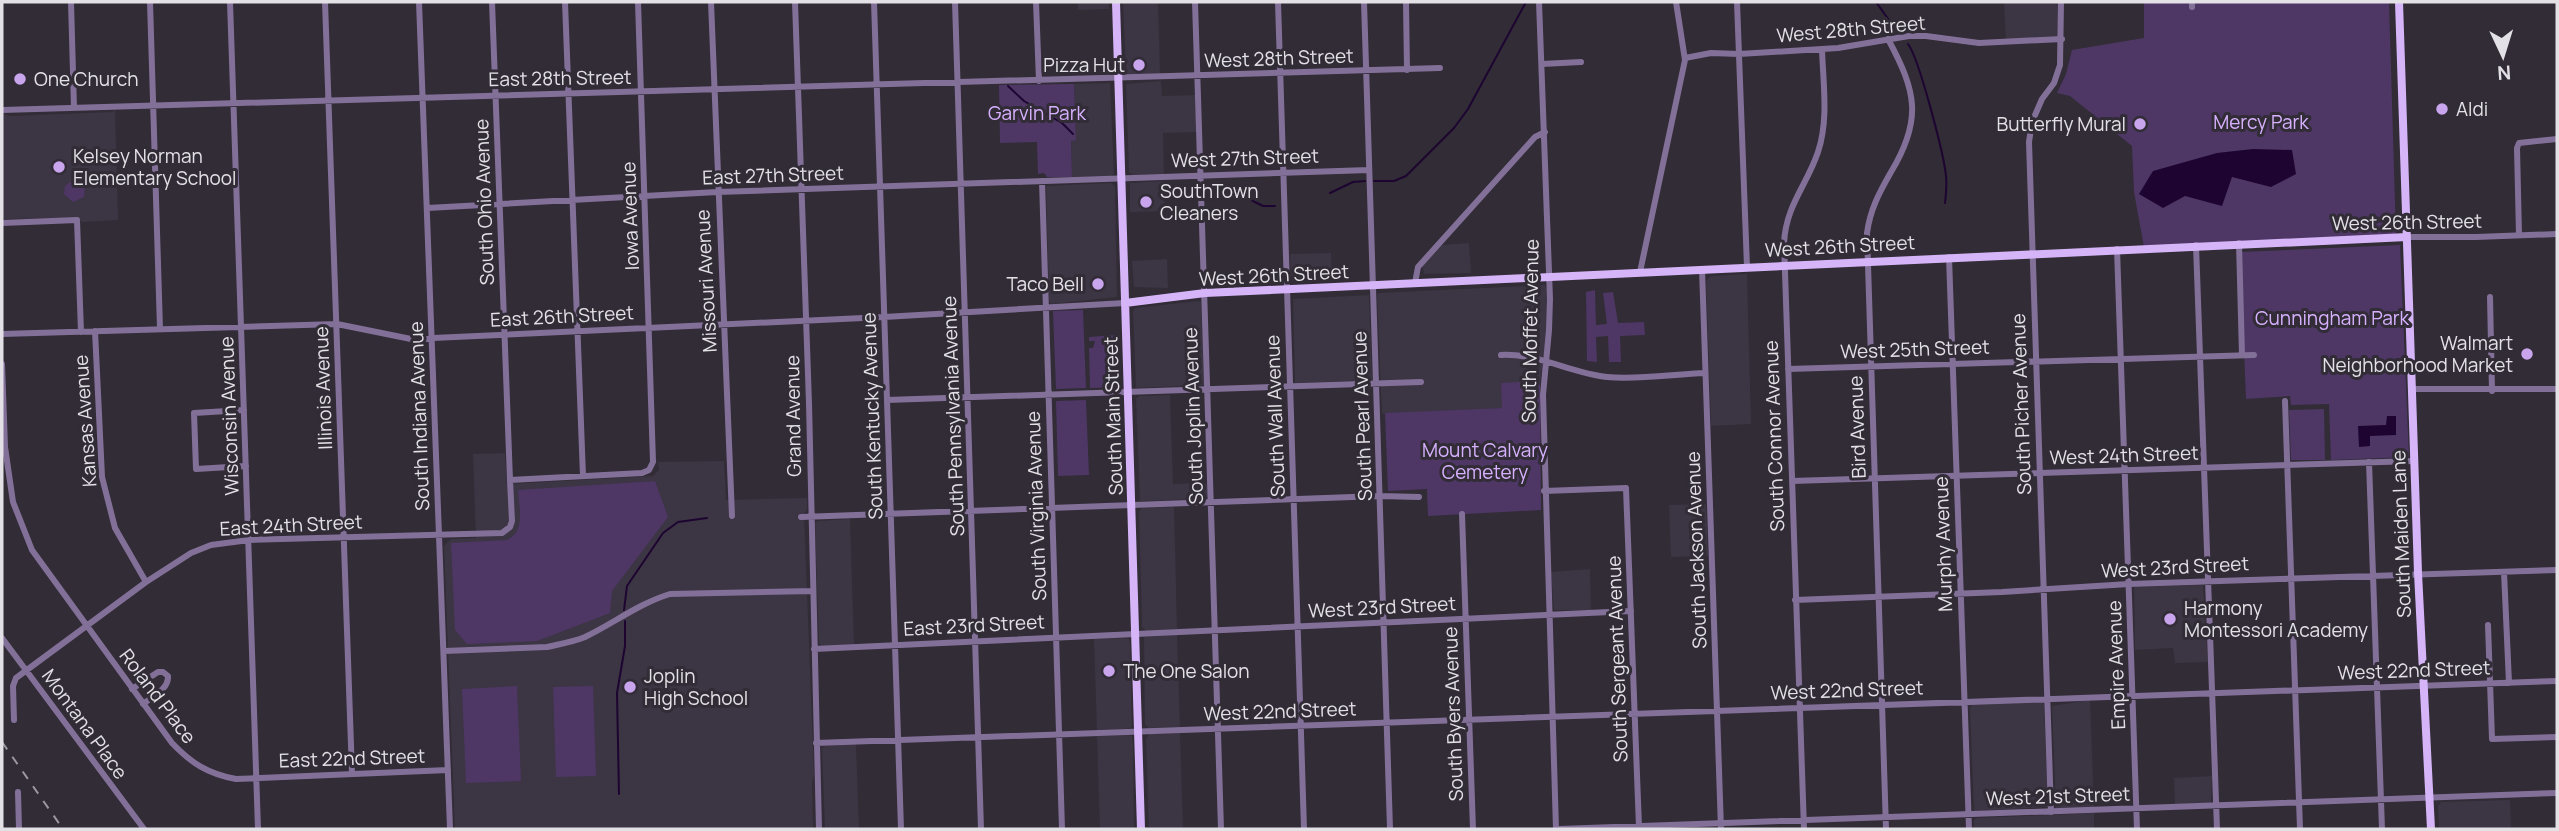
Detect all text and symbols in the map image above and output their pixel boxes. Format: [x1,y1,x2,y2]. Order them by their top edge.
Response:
street label: West 28th Street [1775,10,1927,48]
north arrow [2468,21,2538,91]
street label: West 28th Street [1204,42,1354,74]
place label: Pizza Hut [1043,52,1125,78]
marker: Pizza Hut [1131,57,1147,73]
text: N [2496,60,2512,86]
street label: East 28th Street [488,64,632,92]
place label: One Church [34,66,139,92]
marker: One Church [12,71,28,87]
place label: Aldi [2456,96,2488,122]
park label: Garvin Park [988,100,1086,126]
marker: Aldi [2434,101,2450,117]
park label: Mercy Park [2213,109,2309,135]
place label: Butterfly Mural [1997,111,2126,137]
marker: Butterfly Mural [2132,116,2148,132]
street label: South Ohio Avenue [468,118,500,286]
street label: West 27th Street [1171,142,1319,174]
place label: Kelsey Norman Elementary School [73,143,236,191]
marker: Kelsey Norman Elementary School [51,159,67,175]
street label: East 27th Street [702,160,844,190]
street label: Iowa Avenue [615,161,645,271]
place label: SouthTown Cleaners [1160,178,1259,226]
marker: SouthTown Cleaners [1138,194,1154,210]
street label: West 26th Street [2332,208,2482,236]
street label: Missouri Avenue [689,209,723,353]
street label: West 26th Street [1764,229,1916,263]
street label: South Moffet Avenue [1515,239,1545,423]
street label: West 26th Street [1198,258,1350,292]
place label: Taco Bell [1007,271,1084,297]
marker: Taco Bell [1090,276,1106,292]
street label: South Pennsylvania Avenue [936,295,970,537]
street label: East 26th Street [489,299,635,333]
park label: Cunningham Park [2255,305,2410,331]
street label: South Kentucky Avenue [855,312,889,520]
street label: South Picher Avenue [2005,313,2037,495]
street label: South Indiana Avenue [403,321,435,511]
street label: Illinois Avenue [308,326,338,450]
street label: South Joplin Avenue [1177,327,1209,505]
place label: Walmart Neighborhood Market [2322,330,2513,378]
street label: South Pearl Avenue [1346,331,1378,501]
street label: West 25th Street [1840,333,1990,365]
street label: South Wall Avenue [1259,335,1291,497]
street label: Wisconsin Avenue [213,336,245,496]
street label: South Main Street [1097,336,1129,496]
street label: South Connor Avenue [1758,340,1790,532]
marker: Walmart Neighborhood Market [2519,346,2535,362]
street label: Kansas Avenue [67,354,103,488]
street label: Grand Avenue [779,355,807,477]
street label: Bird Avenue [1842,375,1872,479]
street label: South Virginia Avenue [1020,411,1052,601]
park label: Mount Calvary Cemetery [1422,437,1548,485]
street label: West 24th Street [2049,439,2199,471]
street label: South Maiden Lane [2385,450,2417,618]
street label: South Jackson Avenue [1680,451,1712,649]
street label: Murphy Avenue [1928,476,1958,612]
street label: East 24th Street [219,508,363,542]
street label: West 23rd Street [2100,550,2250,584]
street label: South Sergeant Avenue [1600,555,1634,763]
street label: West 23rd Street [1307,590,1457,624]
place label: Harmony Montessori Academy [2184,595,2368,643]
street label: Empire Avenue [2101,600,2131,730]
street label: East 23rd Street [903,608,1045,642]
marker: Harmony Montessori Academy [2162,611,2178,627]
street label: South Byers Avenue [1437,626,1469,802]
street label: Roland Place [114,643,202,749]
street label: West 22nd Street [2337,654,2491,686]
place label: The One Salon [1123,658,1250,684]
place label: Joplin High School [644,663,748,711]
marker: The One Salon [1101,663,1117,679]
street label: Montana Place [36,664,134,784]
street label: West 22nd Street [1770,674,1924,706]
marker: Joplin High School [622,679,638,695]
street label: West 22nd Street [1203,695,1357,727]
street label: East 22nd Street [278,742,426,774]
street label: West 21st Street [1985,780,2131,812]

